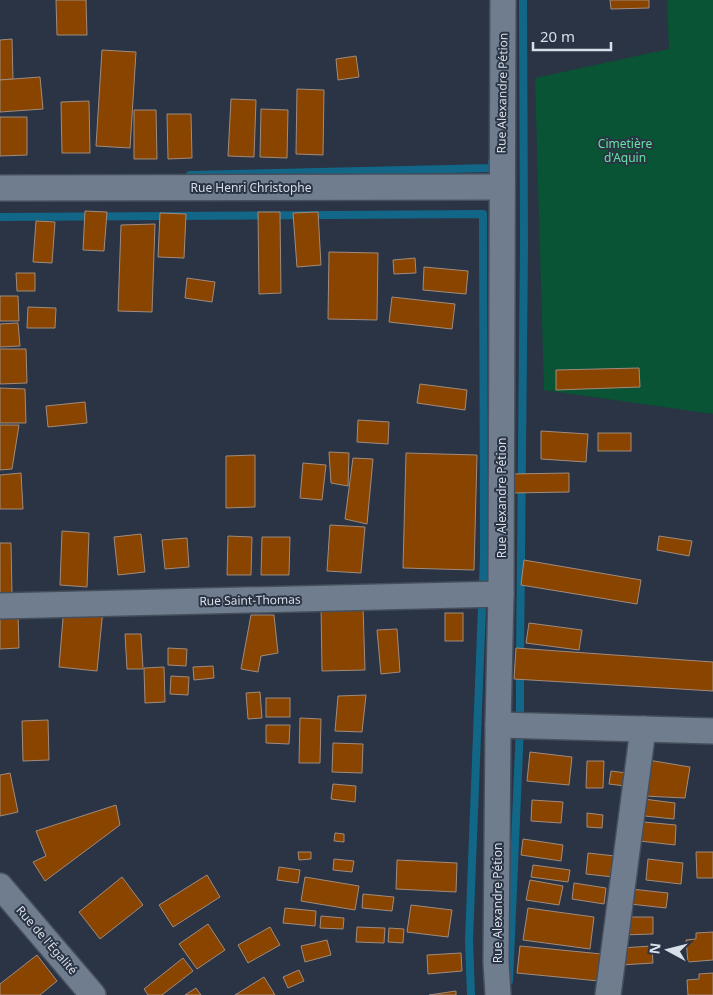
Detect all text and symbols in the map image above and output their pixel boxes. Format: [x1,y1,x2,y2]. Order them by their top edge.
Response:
scale bar [533,20,610,52]
text: 20 m [540,26,575,46]
street label: Rue Alexandre Pétion [492,33,512,153]
park label: Cimetière d'Aquin [598,135,652,166]
street label: Rue Henri Christophe [191,179,312,196]
street label: Rue Alexandre Pétion [493,438,510,558]
street label: Rue Saint-Thomas [199,591,301,609]
street label: Rue Alexandre Pétion [489,843,506,963]
street label: Rue de l'Égalité [12,902,82,978]
north arrow [643,925,693,975]
text: N [644,942,665,955]

